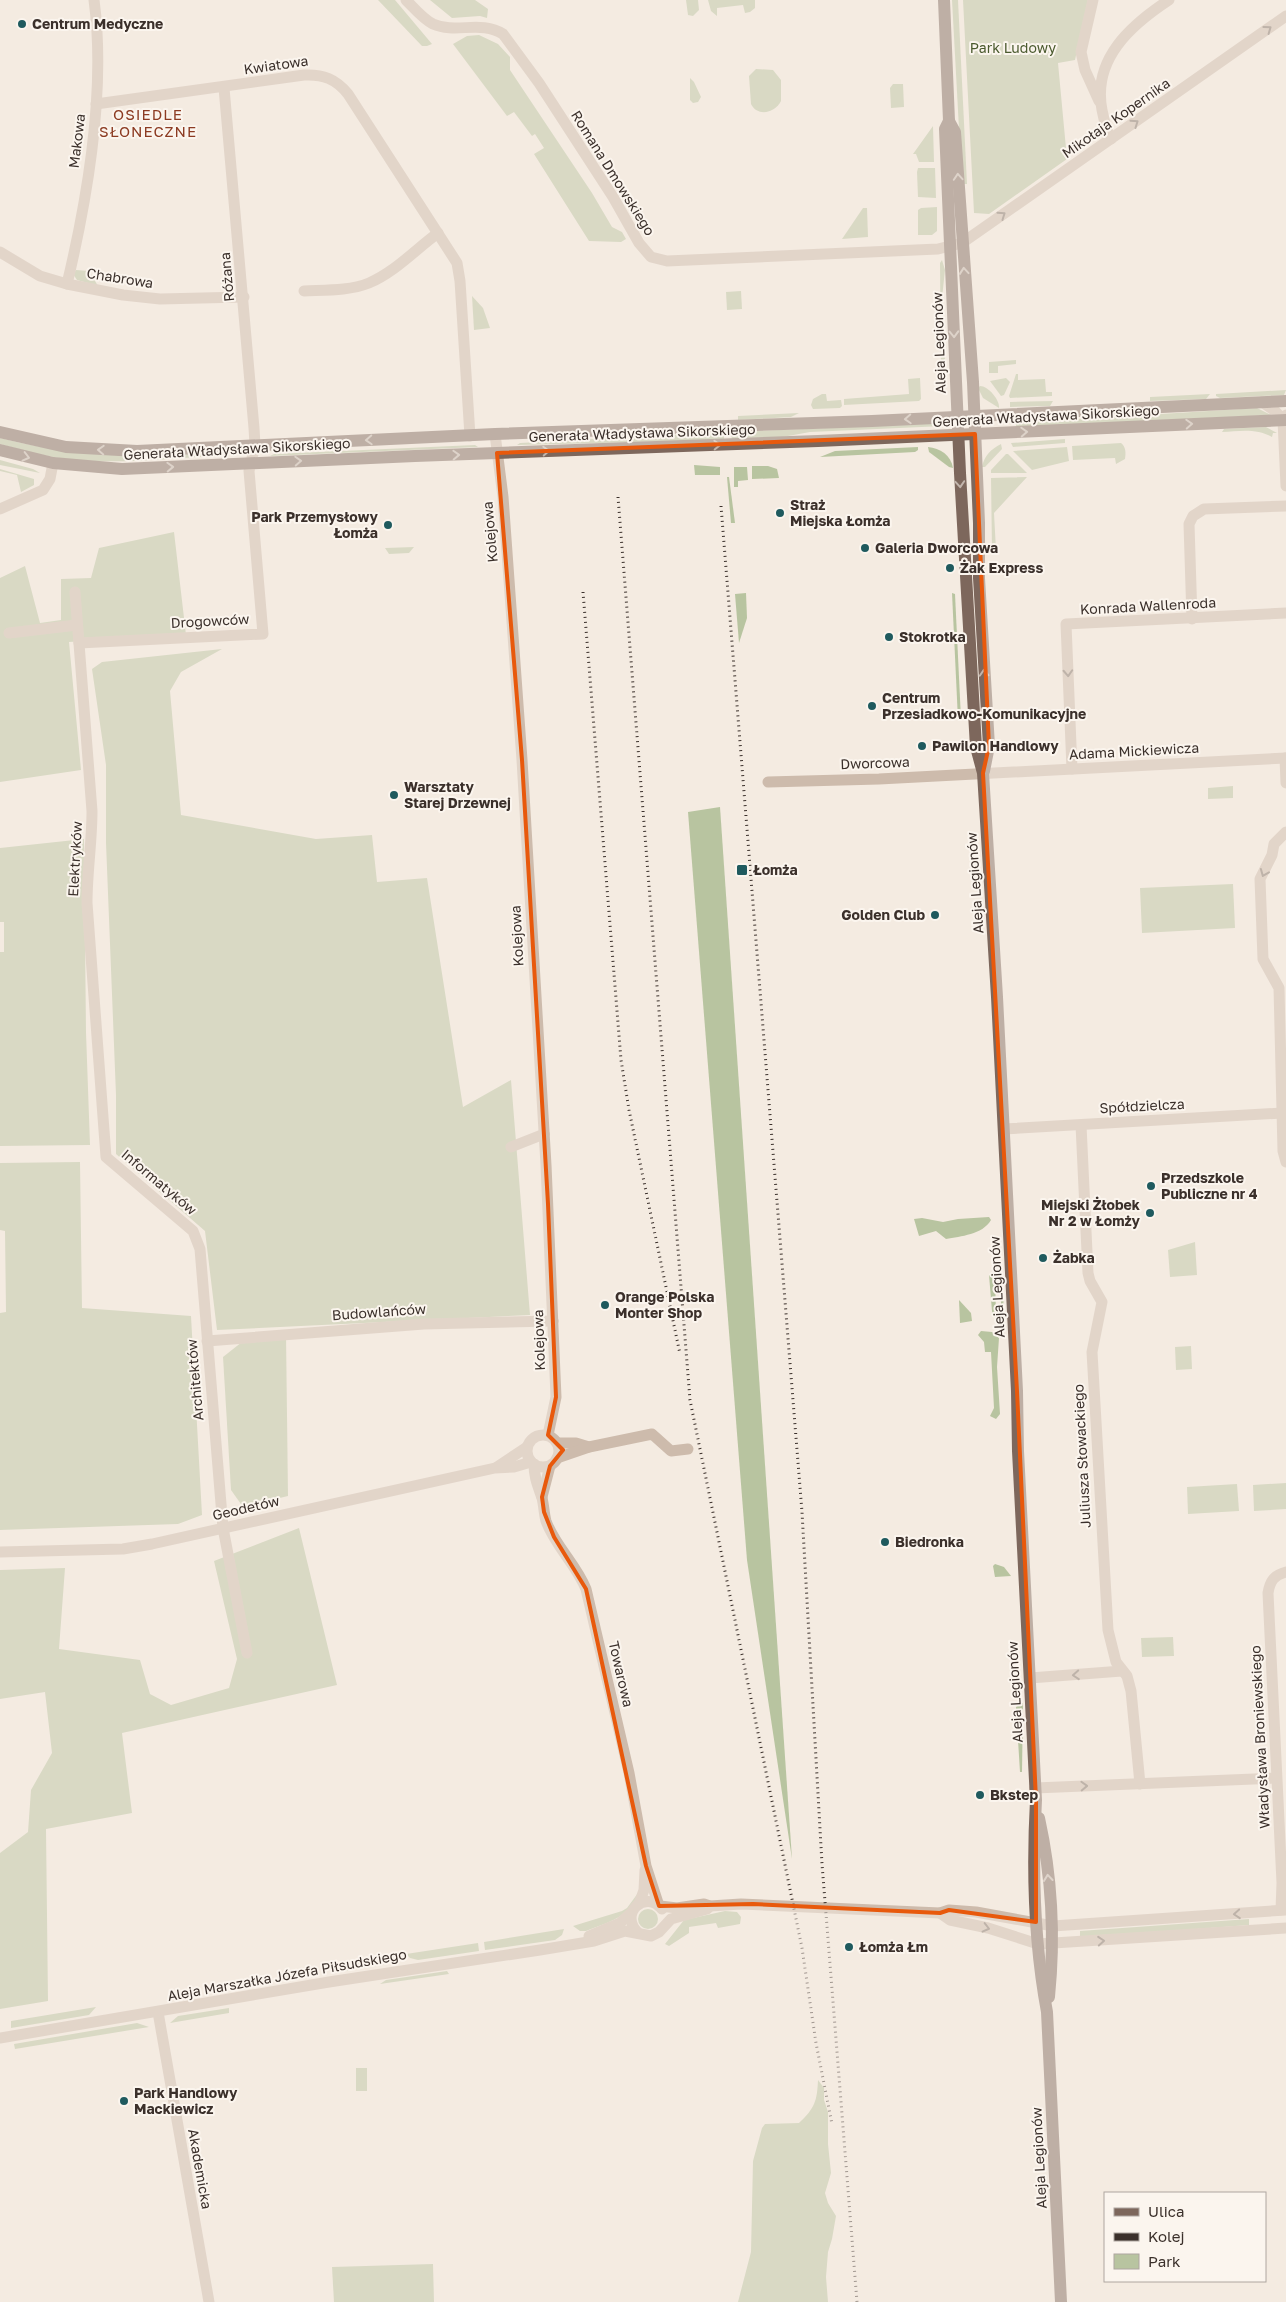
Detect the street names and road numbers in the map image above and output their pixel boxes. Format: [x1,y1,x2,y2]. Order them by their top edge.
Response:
street label: Kwiatowa [243,52,309,77]
street label: Mikołaja Kopernika [1058,74,1173,161]
street label: Romana Dmowskiego [568,107,659,238]
street label: Makowa [65,113,88,169]
street label: Różana [216,252,237,302]
street label: Chabrowa [86,264,155,291]
street label: Aleja Legionów [928,292,949,394]
street label: Generała Władysława Sikorskiego [932,401,1160,430]
street label: Generała Władysława Sikorskiego [528,420,756,445]
street label: Generała Władysława Sikorskiego [123,434,351,463]
street label: Kolejowa [478,501,501,563]
street label: Konrada Wallenroda [1080,593,1216,618]
street label: Drogowców [170,610,250,631]
street label: Adama Mickiewicza [1068,739,1200,762]
street label: Dworcowa [840,753,910,772]
street label: Elektryków [64,821,85,897]
street label: Aleja Legionów [962,832,987,934]
street label: Kolejowa [506,905,527,967]
street label: Spółdzielcza [1099,1095,1185,1116]
street label: Informatyków [118,1145,200,1218]
street label: Aleja Legionów [985,1236,1008,1338]
street label: Budowlańców [331,1300,427,1323]
street label: Kolejowa [529,1309,548,1371]
street label: Architektów [182,1339,207,1422]
street label: Juliusza Słowackiego [1069,1384,1094,1528]
street label: Geodetów [211,1492,281,1523]
street label: Towarowa [606,1639,637,1709]
street label: Aleja Legionów [1003,1641,1026,1743]
street label: Władysława Broniewskiego [1246,1645,1273,1829]
street label: Aleja Marszałka Józefa Piłsudskiego [166,1945,408,2004]
street label: Aleja Legionów [1027,2107,1050,2209]
street label: Akademicka [185,2127,216,2210]

